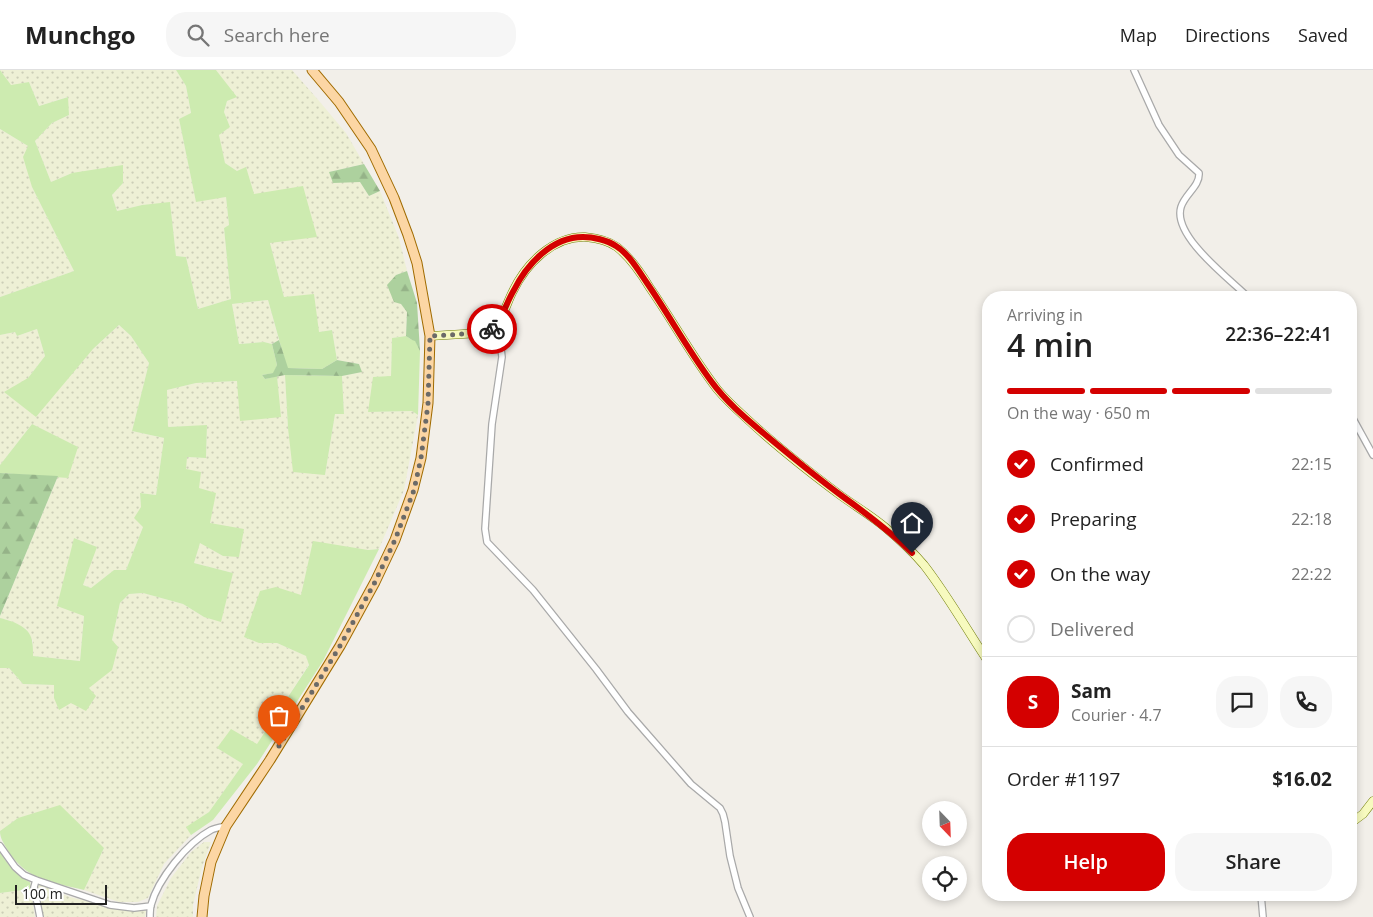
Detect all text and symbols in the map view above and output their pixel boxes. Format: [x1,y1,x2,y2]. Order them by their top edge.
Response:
search box [166,12,516,57]
text: Munchgo [25,18,136,51]
icon: search [184,21,212,49]
text: Search here [224,22,330,48]
text: Map [1120,23,1157,47]
text: Directions [1185,23,1270,47]
text: Saved [1298,23,1348,47]
courier [467,304,517,354]
text: Arriving in [1007,304,1083,326]
icon: bike [478,315,506,343]
text: 22:36–22:41 [1225,321,1332,347]
text: 4 min [1007,323,1093,366]
text: On the way · 650 m [1007,402,1150,424]
icon: check [1007,450,1035,478]
text: Confirmed [1050,451,1144,477]
text: 22:15 [1291,453,1332,475]
pin [891,502,933,553]
icon: check [1007,505,1035,533]
text: Preparing [1050,506,1137,532]
text: 22:18 [1291,508,1332,530]
icon: home [898,509,926,537]
icon: check [1007,560,1035,588]
text: On the way [1050,561,1150,587]
text: 22:22 [1291,563,1332,585]
text: Delivered [1050,616,1134,642]
button: chat [1216,676,1268,728]
button: phone [1280,676,1332,728]
text: Sam [1071,678,1112,704]
text: S [1028,689,1038,715]
pin [258,695,300,746]
icon: bag [265,702,293,730]
text: Courier · 4.7 [1071,704,1162,726]
text: Order #1197 [1007,766,1120,792]
text: $16.02 [1272,766,1332,792]
north arrow [922,801,968,846]
map controls [922,801,967,901]
button: Help [1007,833,1165,891]
button: Share [1175,833,1332,891]
button: locate [922,856,967,901]
scale bar [15,882,108,905]
text: 100 m [22,884,63,903]

